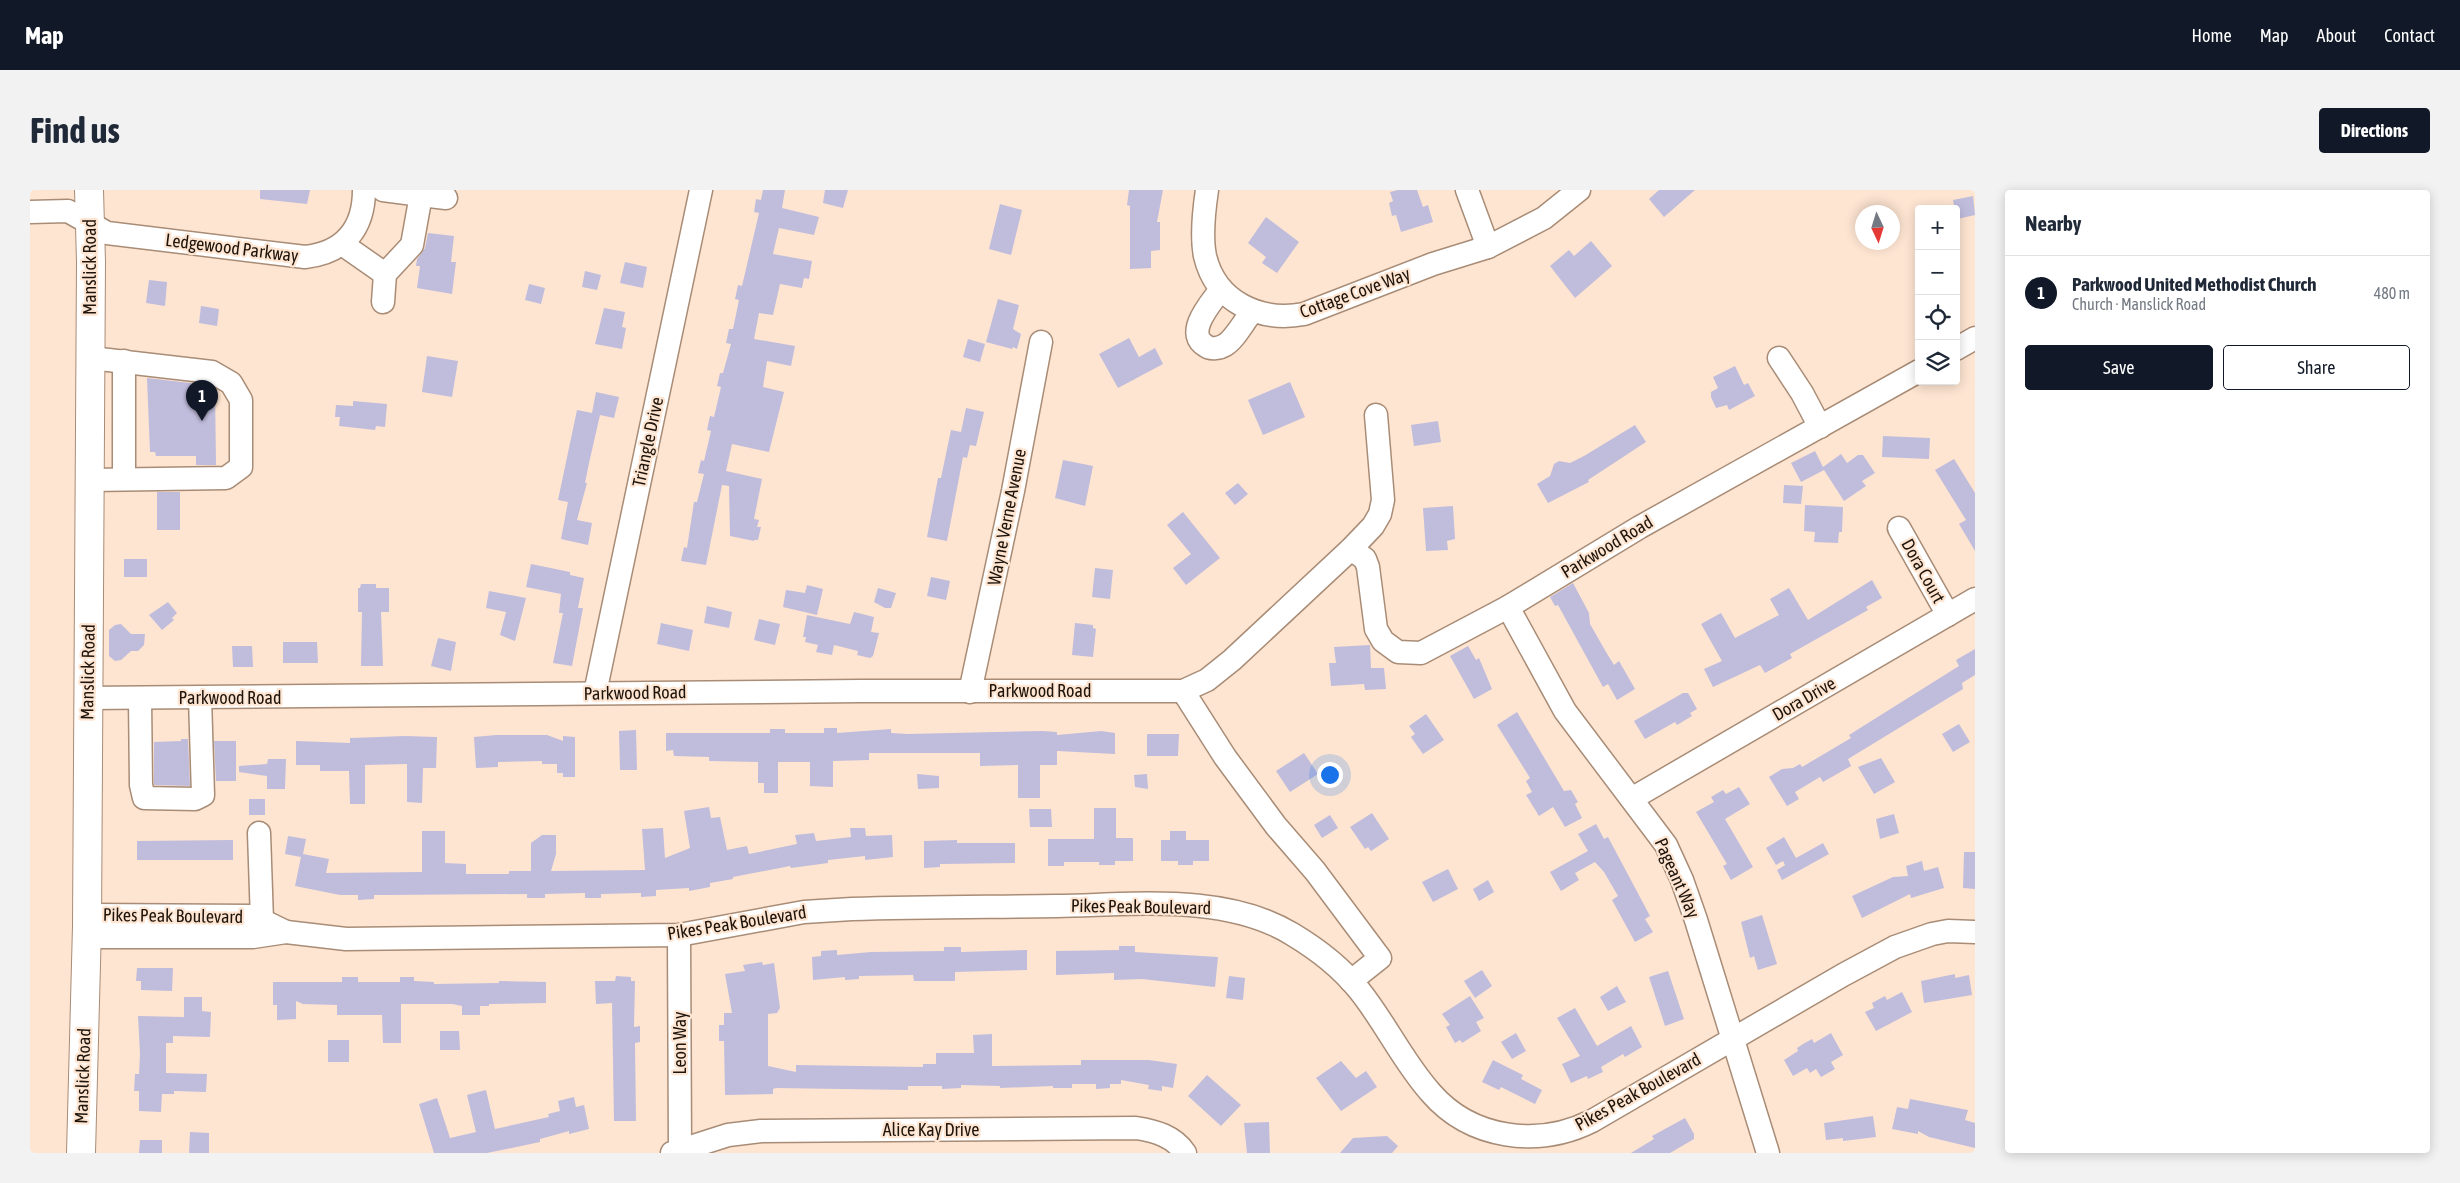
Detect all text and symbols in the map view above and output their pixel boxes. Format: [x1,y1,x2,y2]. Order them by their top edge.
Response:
text: Map [25,22,64,49]
text: Home [2192,25,2232,46]
text: Map [2260,25,2289,46]
text: About [2317,25,2356,46]
text: Contact [2384,25,2435,46]
button: Directions [2319,108,2430,153]
text: Find us [30,110,120,150]
north arrow [1855,205,1900,250]
map controls [1915,205,1960,385]
button: + [1915,205,1960,250]
text: Nearby [2025,211,2081,235]
street label: Manslick Road [79,219,100,315]
street label: Ledgewood Parkway [164,229,300,266]
button: − [1915,250,1960,295]
street label: Cottage Cove Way [1297,263,1413,322]
text: Parkwood United Methodist Church [2072,273,2317,295]
text: 1 [2037,284,2045,302]
text: 480 m [2374,284,2410,302]
button: locate [1915,295,1960,340]
text: Church · Manslick Road [2072,295,2206,313]
button: layers [1915,340,1960,385]
button: Save [2025,345,2213,390]
button: Share [2223,345,2410,390]
pin: 1 [186,380,218,421]
street label: Triangle Drive [628,395,667,489]
street label: Wayne Verne Avenue [983,447,1030,587]
street label: Parkwood Road [1557,511,1656,582]
street label: Dora Court [1897,535,1950,606]
street label: Manslick Road [76,624,99,720]
street label: Dora Drive [1769,672,1839,725]
street label: Parkwood Road [989,680,1091,701]
street label: Parkwood Road [583,681,687,704]
street label: Parkwood Road [179,687,281,708]
your location [1317,762,1343,788]
street label: Pageant Way [1650,835,1704,921]
street label: Pikes Peak Boulevard [1071,895,1211,918]
street label: Pikes Peak Boulevard [666,901,808,944]
street label: Pikes Peak Boulevard [103,904,243,927]
street label: Leon Way [669,1012,690,1075]
street label: Manslick Road [70,1028,95,1124]
street label: Pikes Peak Boulevard [1571,1048,1704,1135]
street label: Alice Kay Drive [883,1119,979,1140]

